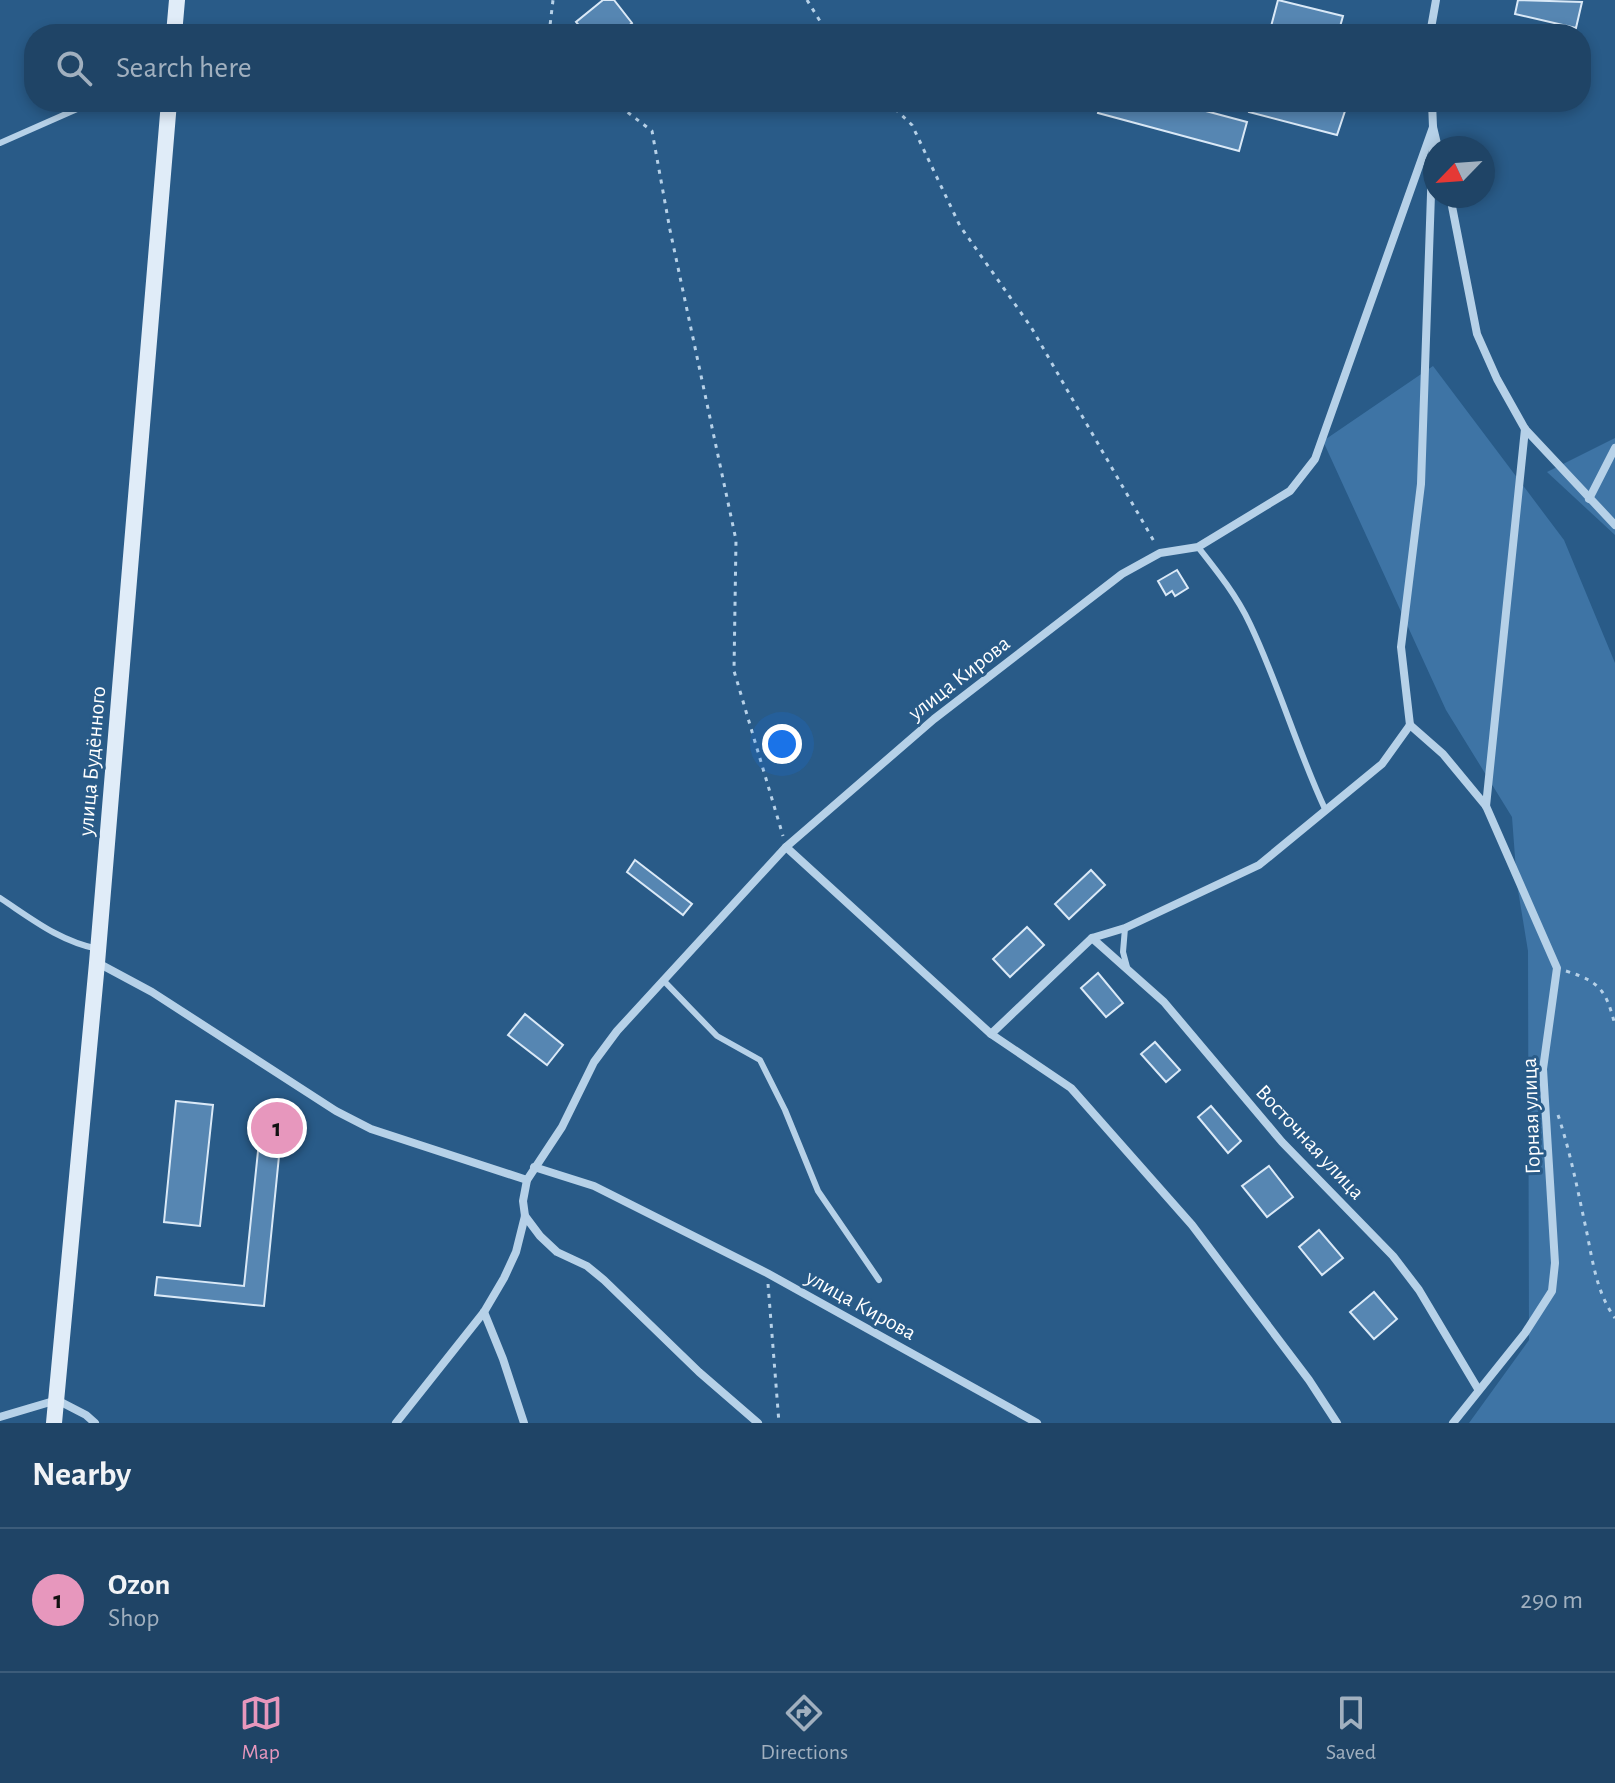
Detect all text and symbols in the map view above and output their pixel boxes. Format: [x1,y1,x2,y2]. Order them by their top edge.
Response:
search box [24,24,1591,112]
icon: search [52,46,96,90]
text: Search here [116,53,252,83]
north arrow [1423,136,1495,208]
street label: улица Кирова [903,632,1014,725]
street label: улица Будённого [74,685,110,838]
your location [762,724,802,764]
street label: Горная улица [1518,1057,1544,1175]
street label: Восточная улица [1252,1080,1368,1204]
pin: 1 [251,1098,303,1158]
street label: улица Кирова [801,1265,920,1344]
text: Nearby [32,1458,131,1492]
text: Ozon [108,1570,170,1600]
text: 1 [53,1587,63,1613]
text: 290 m [1520,1587,1583,1613]
text: Shop [108,1605,160,1631]
tab: Map [239,1691,283,1765]
tab: Directions [760,1691,848,1765]
tab: Saved [1326,1691,1376,1765]

